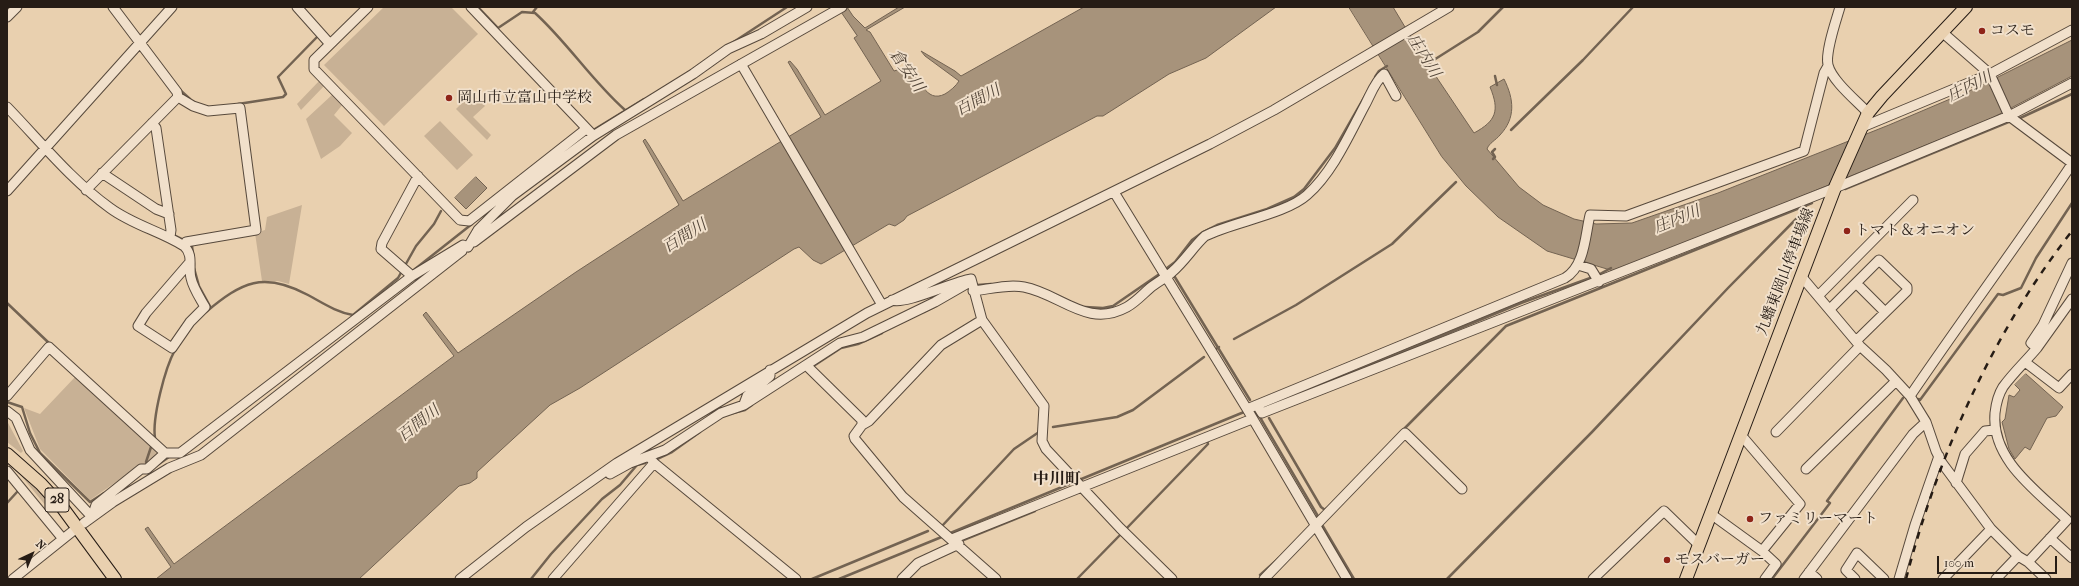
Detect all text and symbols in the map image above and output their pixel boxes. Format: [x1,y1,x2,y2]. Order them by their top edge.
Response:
place label: コスモ [1990,22,2035,40]
marker: コスモ [1977,26,1987,36]
water label: 庄内川 [1402,31,1444,81]
water label: 倉安川 [885,46,927,96]
water label: 庄内川 [1944,68,1996,106]
water label: 百間川 [952,81,1004,121]
place label: 岡山市立富山中学校 [457,89,592,107]
marker: 岡山市立富山中学校 [444,93,454,103]
water label: 庄内川 [1651,202,1703,238]
street label: 九蟠東岡山停車場線 [1753,206,1819,338]
water label: 百間川 [660,216,710,258]
place label: トマト＆オニオン [1855,222,1975,240]
marker: トマト＆オニオン [1842,226,1852,236]
water label: 百間川 [394,402,444,446]
district label: 中川町 [1033,470,1081,490]
road number: 28 [45,488,69,512]
place label: ファミリーマート [1758,510,1878,528]
marker: ファミリーマート [1745,514,1755,524]
north arrow [12,534,52,574]
text: N [33,537,48,553]
scale bar [1939,548,2059,574]
place label: モスバーガー [1675,551,1765,569]
marker: モスバーガー [1662,555,1672,565]
text: 100 m [1944,556,1974,570]

